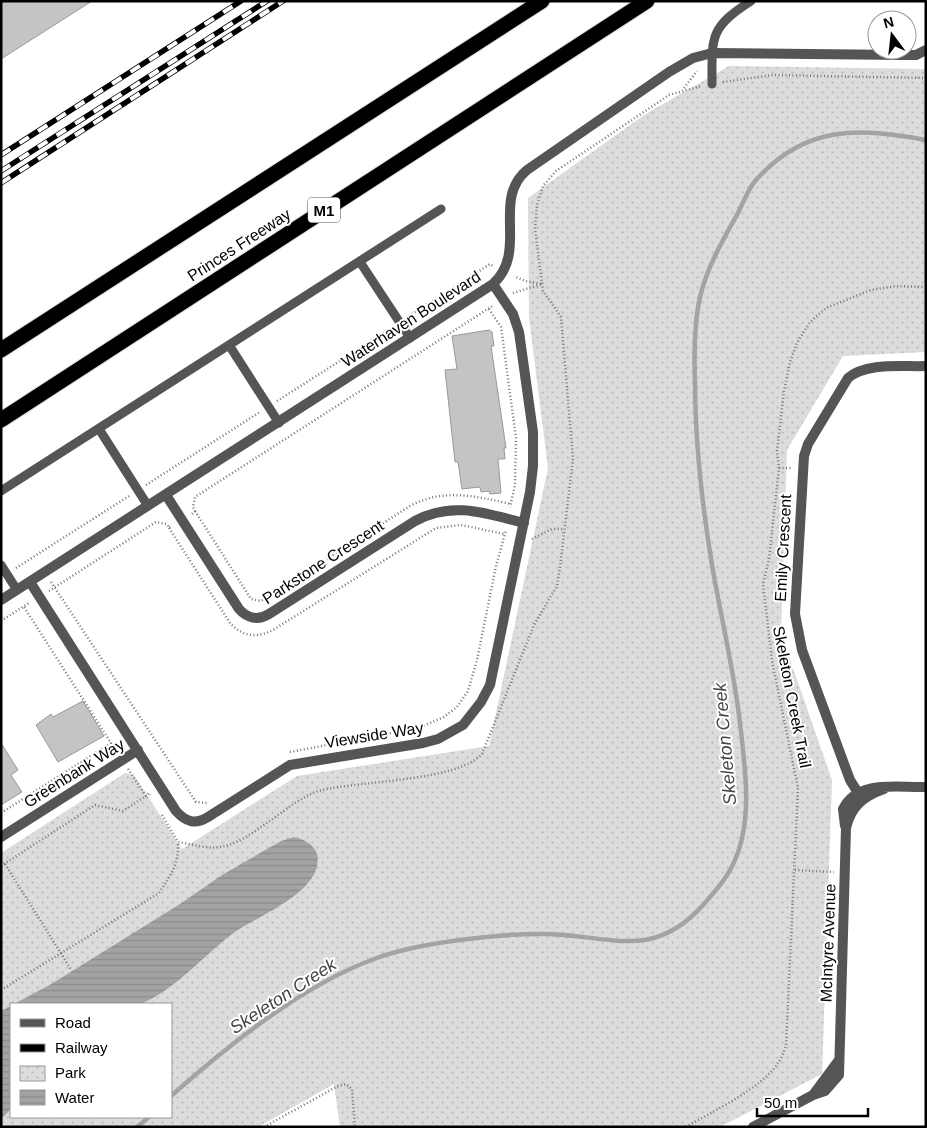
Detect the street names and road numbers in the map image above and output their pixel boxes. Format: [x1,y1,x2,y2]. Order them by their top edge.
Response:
road number: M1 [308,198,340,222]
street label: Princes Freeway [184,205,294,285]
street label: Waterhaven Boulevard [338,268,484,370]
street label: Emily Crescent [772,493,794,602]
street label: Parkstone Crescent [259,516,387,607]
street label: Skeleton Creek Trail [770,625,814,769]
street label: Viewside Way [323,719,425,751]
street label: Greenbank Way [21,735,127,811]
street label: McIntyre Avenue [817,883,839,1003]

